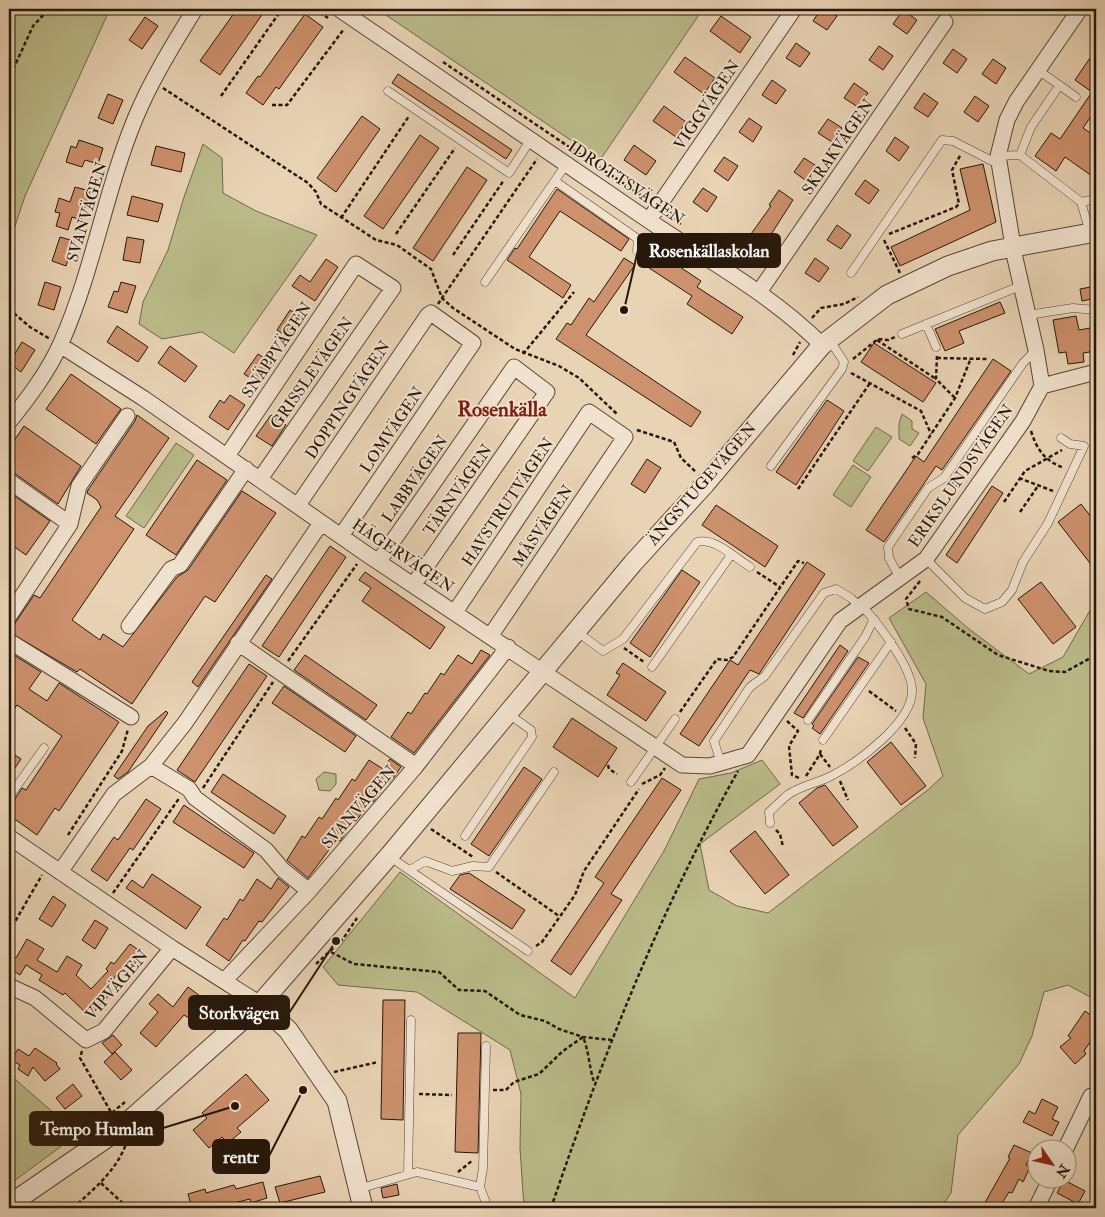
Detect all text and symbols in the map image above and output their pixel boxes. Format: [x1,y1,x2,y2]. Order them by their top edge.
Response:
street label: VIGGVÄGEN [670,56,745,154]
street label: SKRAKVÄGEN [798,95,879,199]
street label: IDROTTSVÄGEN [564,137,689,230]
street label: SVANVÄGEN [62,159,112,264]
callout: Rosenkällaskolan [638,234,780,267]
text: Rosenkällaskolan [648,240,770,263]
street label: SNÄPPVÄGEN [238,298,317,402]
street label: GRISSLEVÄGEN [266,313,358,433]
street label: DOPPINGVÄGEN [301,337,395,463]
street label: LOMVÄGEN [356,383,429,477]
district label: Rosenkälla [457,396,548,423]
street label: ERIKSLUNDSVÄGEN [904,400,1018,551]
street label: ÄNGSTUGEVÄGEN [642,418,761,550]
street label: LABBVÄGEN [377,431,453,527]
street label: HAVSTRUTVÄGEN [458,433,559,570]
street label: TÄRNVÄGEN [419,440,497,540]
street label: MÅSVÄGEN [508,481,578,571]
street label: HÄGERVÄGEN [348,515,458,598]
street label: SVANVÄGEN [317,761,401,853]
street label: VIPVÄGEN [81,945,153,1024]
callout: Storkvägen [189,996,289,1029]
text: Storkvägen [199,1002,280,1025]
callout: Tempo Humlan [30,1112,163,1145]
text: Tempo Humlan [39,1118,154,1141]
callout: rentr [213,1140,269,1173]
north arrow [1028,1140,1078,1190]
text: rentr [222,1146,259,1169]
text: N [1052,1160,1073,1181]

